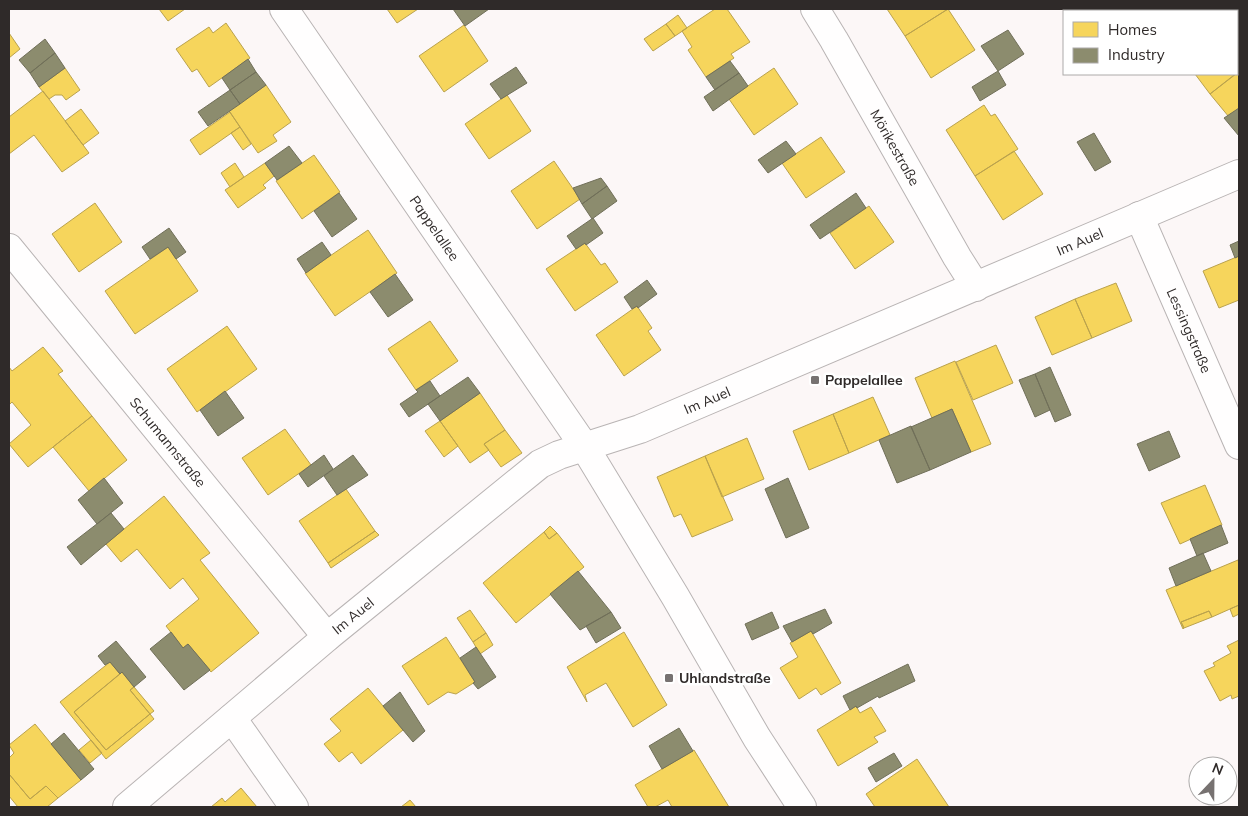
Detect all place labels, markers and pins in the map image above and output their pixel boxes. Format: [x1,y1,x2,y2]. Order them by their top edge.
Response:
place label: Pappelallee [825,371,903,389]
marker: Pappelallee [809,374,821,386]
place label: Uhlandstraße [679,669,771,687]
marker: Uhlandstraße [663,672,675,684]

